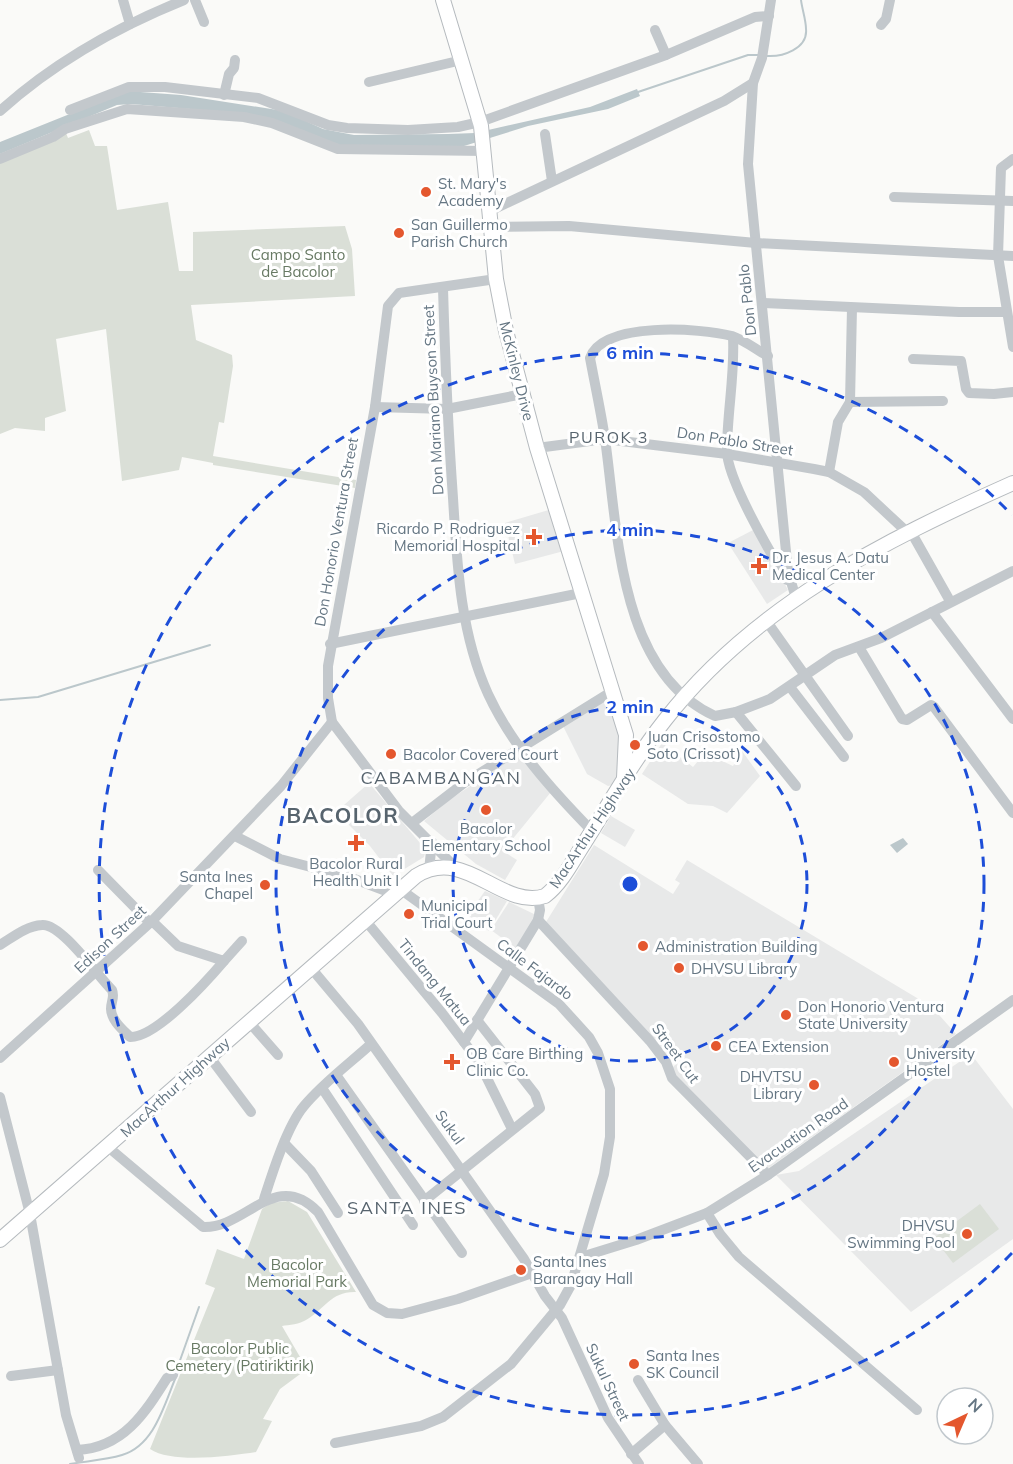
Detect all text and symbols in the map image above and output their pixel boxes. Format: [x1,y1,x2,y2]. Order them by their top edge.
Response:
place label: St. Mary's Academy [438,174,507,210]
marker: St. Mary's Academy [419,185,433,199]
place label: San Guillermo Parish Church [411,215,508,251]
marker: San Guillermo Parish Church [392,226,406,240]
park label: Campo Santo de Bacolor [251,245,345,281]
street label: Don Pablo [734,263,760,337]
street label: Don Mariano Buyson Street [419,304,447,496]
street label: McKinley Drive [495,319,539,423]
text: 6 min [606,341,654,364]
street label: Don Pablo Street [676,422,794,460]
district label: PUROK 3 [569,427,649,447]
street label: Don Honorio Ventura Street [310,436,362,628]
text: 4 min [606,518,654,541]
place label: Ricardo P. Rodriguez Memorial Hospital [376,519,520,555]
marker: Ricardo P. Rodriguez Memorial Hospital [525,528,543,546]
place label: Dr. Jesus A. Datu Medical Center [772,548,889,584]
marker: Dr. Jesus A. Datu Medical Center [750,557,768,575]
text: 2 min [606,695,654,718]
place label: Juan Crisostomo Soto (Crissot) [647,727,760,763]
marker: Juan Crisostomo Soto (Crissot) [628,738,642,752]
place label: Bacolor Covered Court [403,745,558,764]
marker: Bacolor Covered Court [384,747,398,761]
street label: MacArthur Highway [545,764,639,892]
district label: CABAMBANGAN [360,766,522,789]
district label: BACOLOR [287,802,399,828]
marker: Bacolor Elementary School [479,803,493,817]
place label: Bacolor Elementary School [422,819,550,855]
marker: Bacolor Rural Health Unit I [347,834,365,852]
place label: Bacolor Rural Health Unit I [309,854,403,890]
place label: Santa Ines Chapel [179,867,253,903]
centre of rings [620,874,640,894]
marker: Santa Ines Chapel [258,878,272,892]
place label: Municipal Trial Court [421,896,492,932]
street label: Edison Street [70,901,150,977]
marker: Municipal Trial Court [402,907,416,921]
street label: Calle Fajardo [493,934,577,1004]
street label: Tindang Matua [394,935,476,1029]
place label: Administration Building [655,937,818,956]
marker: Administration Building [636,939,650,953]
place label: DHVSU Library [691,959,797,978]
marker: DHVSU Library [672,961,686,975]
place label: Don Honorio Ventura State University [798,997,944,1033]
marker: Don Honorio Ventura State University [779,1008,793,1022]
street label: Street Cut [648,1019,704,1087]
street label: MacArthur Highway [116,1033,234,1141]
place label: CEA Extension [728,1037,829,1056]
marker: CEA Extension [709,1039,723,1053]
place label: OB Care Birthing Clinic Co. [466,1044,583,1080]
place label: University Hostel [906,1044,975,1080]
marker: OB Care Birthing Clinic Co. [443,1053,461,1071]
marker: University Hostel [887,1055,901,1069]
place label: DHVTSU Library [740,1067,802,1103]
marker: DHVTSU Library [807,1078,821,1092]
street label: Evacuation Road [744,1094,852,1176]
street label: Sukul [431,1106,469,1148]
district label: SANTA INES [347,1196,467,1219]
place label: DHVSU Swimming Pool [847,1216,955,1252]
marker: DHVSU Swimming Pool [960,1227,974,1241]
place label: Santa Ines Barangay Hall [533,1252,633,1288]
park label: Bacolor Memorial Park [247,1255,347,1291]
marker: Santa Ines Barangay Hall [514,1263,528,1277]
park label: Bacolor Public Cemetery (Patiriktirik) [165,1339,315,1375]
street label: Sukul Street [582,1340,634,1424]
place label: Santa Ines SK Council [646,1346,720,1382]
marker: Santa Ines SK Council [627,1357,641,1371]
north arrow [935,1386,995,1446]
text: N [964,1394,987,1417]

